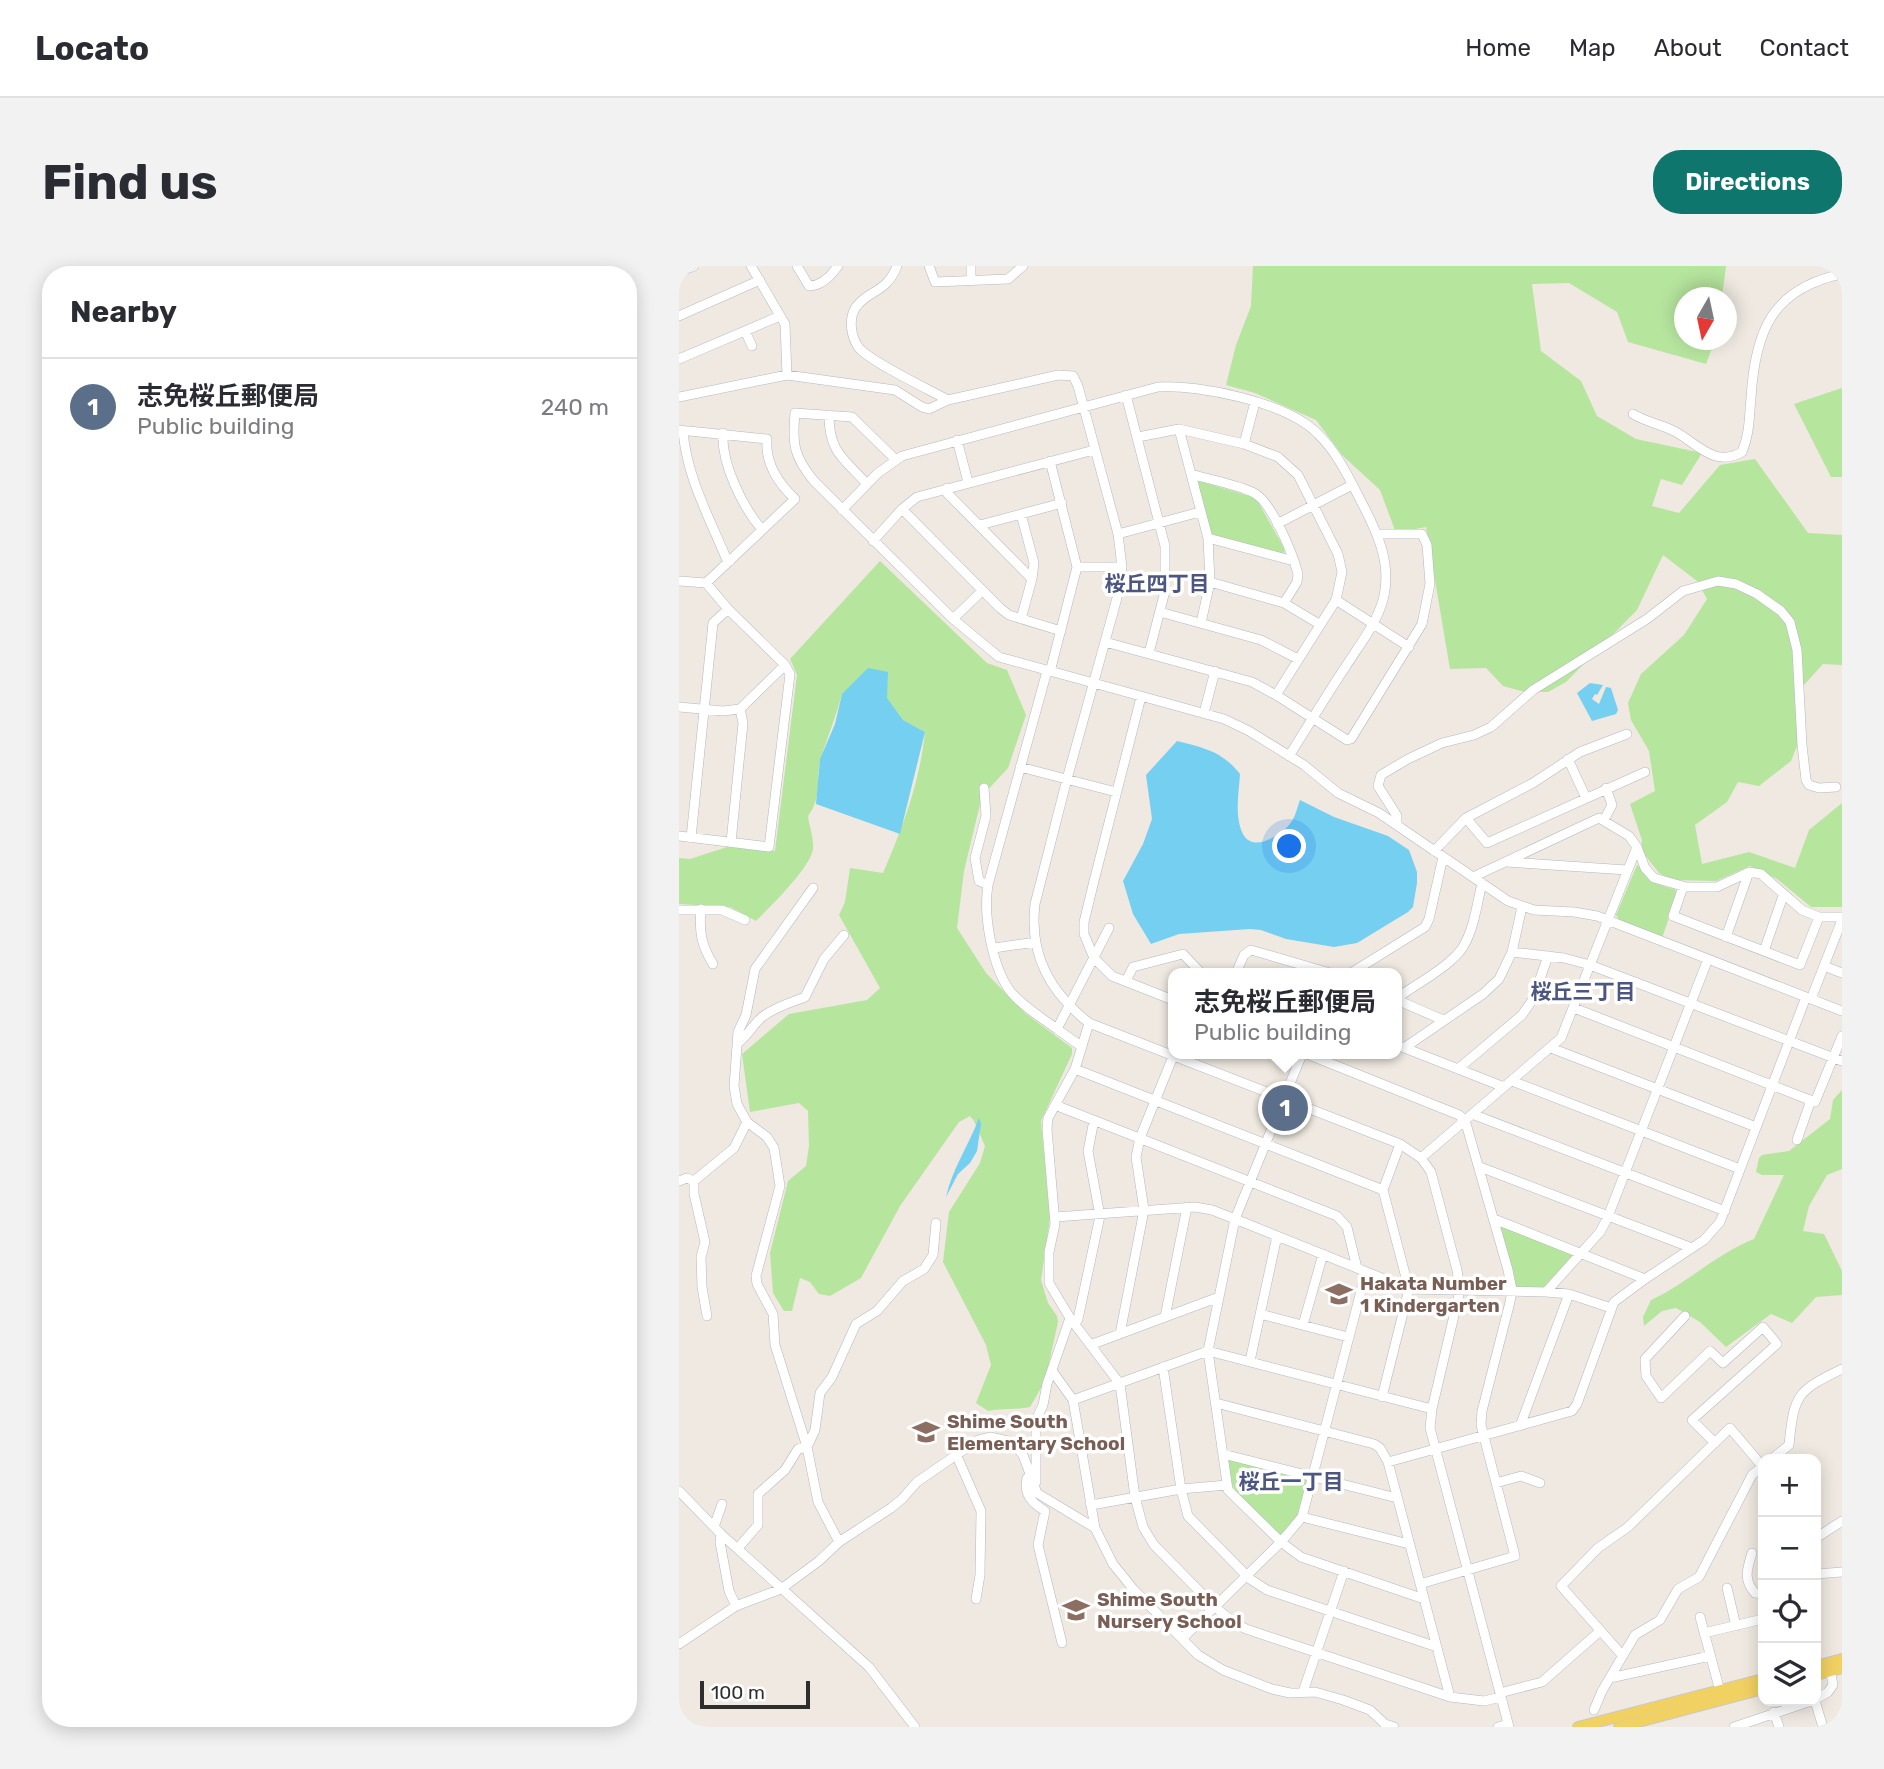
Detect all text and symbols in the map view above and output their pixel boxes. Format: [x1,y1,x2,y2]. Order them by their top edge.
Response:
text: Locato [35,29,149,68]
text: Home [1465,34,1531,62]
text: Map [1569,34,1616,62]
text: About [1654,34,1722,62]
text: Contact [1760,34,1849,62]
button: Directions [1653,150,1842,214]
text: Find us [42,153,218,211]
north arrow [1674,287,1737,350]
text: Nearby [70,294,177,330]
text: 志免桜丘郵便局 [137,381,319,412]
text: 1 [87,393,99,421]
text: 240 m [541,393,609,421]
text: Public building [137,412,294,440]
district label: 桜丘四丁目 [1105,571,1210,596]
your location [1272,829,1306,863]
popup [1168,968,1402,1059]
district label: 桜丘三丁目 [1531,979,1636,1004]
text: 志免桜丘郵便局 [1194,987,1376,1018]
text: Public building [1194,1018,1351,1046]
pin: 1 [1262,1082,1308,1134]
place label: Hakata Number 1 Kindergarten [1360,1272,1507,1317]
school or university icon: Hakata Number 1 Kindergarten [1324,1279,1354,1309]
place label: Shime South Elementary School [947,1410,1125,1455]
school or university icon: Shime South Elementary School [911,1417,941,1447]
map controls [1758,1454,1821,1706]
button: + [1758,1454,1821,1517]
district label: 桜丘一丁目 [1239,1469,1344,1494]
button: − [1758,1517,1821,1580]
button: locate [1758,1580,1821,1643]
place label: Shime South Nursery School [1097,1588,1242,1633]
school or university icon: Shime South Nursery School [1061,1595,1091,1625]
button: layers [1758,1643,1821,1706]
scale bar [700,1678,810,1710]
text: 100 m [711,1681,765,1704]

